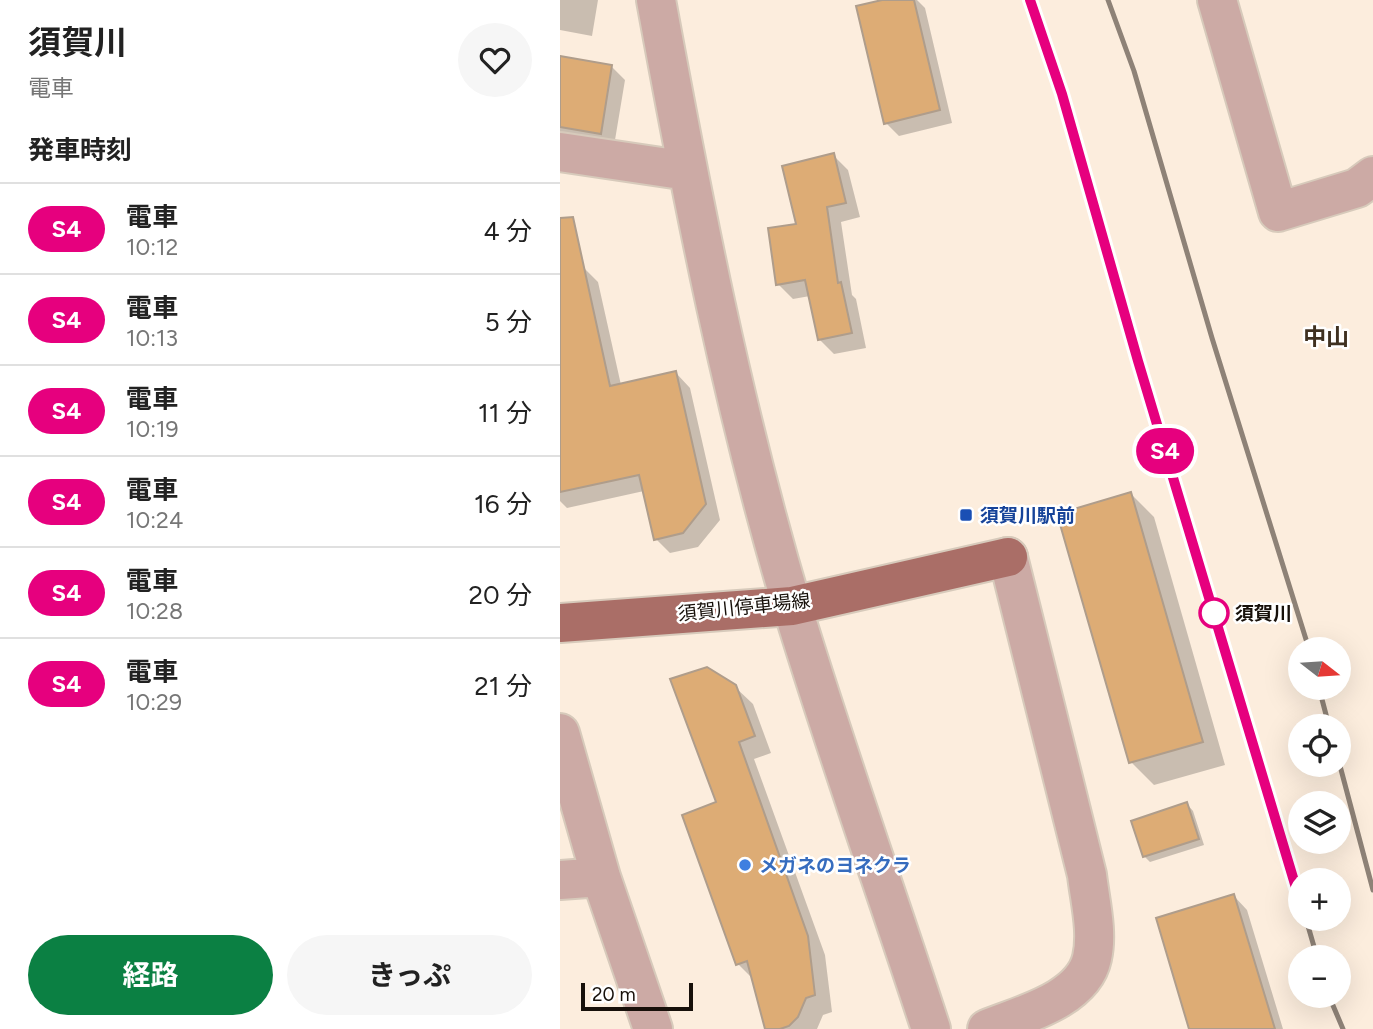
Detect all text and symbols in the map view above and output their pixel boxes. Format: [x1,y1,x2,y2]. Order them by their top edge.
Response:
text: 須賀川 [28,23,127,62]
button: heart [458,23,532,97]
text: 電車 [28,74,74,102]
text: 発車時刻 [28,134,132,166]
text: 電車 [126,201,178,233]
text: S4 [52,214,81,243]
text: 4 分 [483,215,532,247]
text: 10:12 [126,233,178,261]
text: 電車 [126,292,178,324]
text: S4 [52,305,81,334]
text: 5 分 [485,306,532,338]
district label: 中山 [1303,323,1349,351]
text: 10:13 [126,324,178,352]
text: 電車 [126,383,178,415]
text: S4 [52,396,81,425]
text: 11 分 [478,397,532,429]
text: 10:19 [126,415,179,443]
line badge: S4 [1134,428,1196,474]
text: S4 [1150,436,1180,465]
text: 電車 [126,474,178,506]
text: S4 [52,487,81,516]
text: 16 分 [474,488,532,520]
place label: 須賀川駅前 [980,504,1075,527]
text: 10:24 [126,506,183,534]
marker: 須賀川駅前 [958,507,974,523]
text: 電車 [126,565,178,597]
text: S4 [52,578,81,607]
text: 20 分 [468,579,532,611]
street label: 須賀川停車場線 [677,589,811,625]
text: 10:28 [126,597,183,625]
marker: 須賀川 [1199,598,1229,628]
place label: 須賀川 [1235,602,1292,625]
north arrow [1288,637,1351,700]
map controls [1288,637,1351,1008]
text: 電車 [126,656,178,688]
text: S4 [52,669,81,698]
text: 21 分 [474,670,532,702]
text: 10:29 [126,688,182,716]
button: locate [1288,714,1351,777]
button: layers [1288,791,1351,854]
place label: メガネのヨネクラ [759,854,911,877]
marker: メガネのヨネクラ [737,857,753,873]
button: + [1288,868,1351,931]
button: 経路 [28,935,273,1015]
button: きっぷ [287,935,532,1015]
button: − [1288,945,1351,1008]
scale bar [581,980,693,1012]
text: 20 m [592,983,636,1006]

